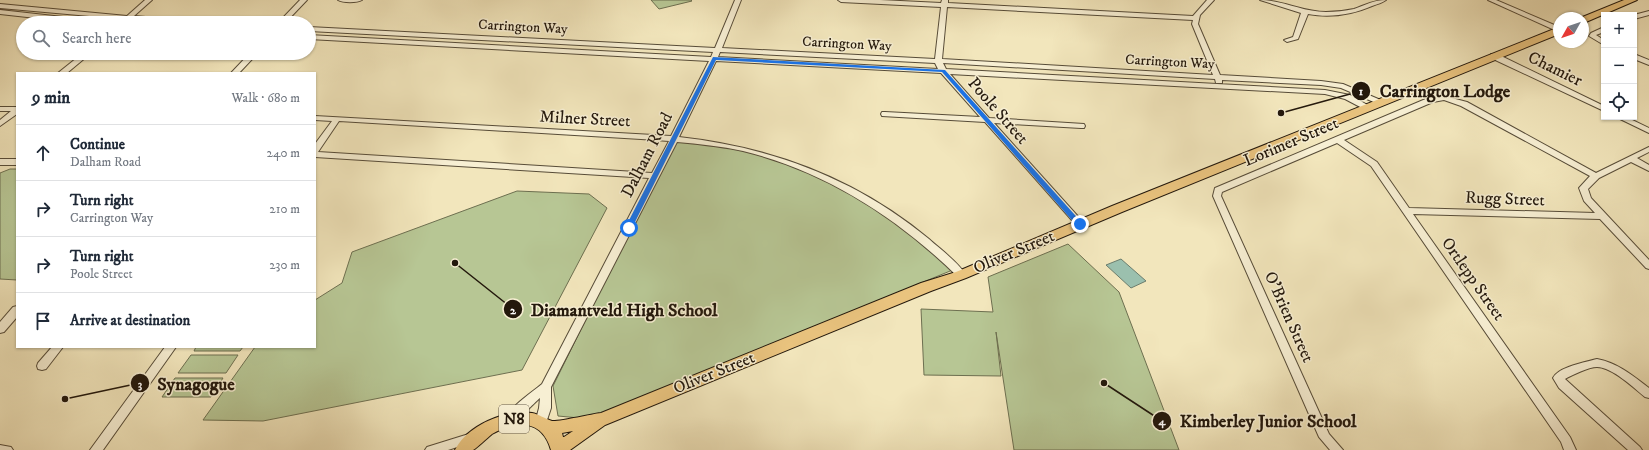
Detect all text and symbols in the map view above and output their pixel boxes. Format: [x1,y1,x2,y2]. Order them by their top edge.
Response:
north arrow [1553,12,1589,48]
map controls [1601,12,1637,120]
button: + [1601,12,1637,48]
search box [16,16,316,60]
street label: Carrington Way [478,16,569,38]
icon: search [30,27,52,49]
text: Search here [62,29,131,48]
street label: Carrington Way [802,33,893,55]
street label: Chamier [1524,46,1586,92]
button: − [1601,48,1637,84]
street label: Carrington Way [1125,51,1216,73]
street label: Poole Street [963,73,1034,150]
callout: Carrington Lodge [1351,76,1518,106]
text: Carrington Lodge [1380,81,1511,103]
text: 1 [1359,84,1364,99]
button: locate [1601,84,1637,120]
text: 9 min [32,87,70,109]
text: Walk · 680 m [231,90,300,106]
street label: Milner Street [539,106,632,132]
street label: Dalham Road [616,108,678,201]
street label: Lorimer Street [1240,112,1342,172]
text: Continue [70,135,125,154]
icon: ahead [32,142,54,164]
text: 240 m [267,145,300,161]
text: Dalham Road [70,154,141,170]
street label: Rugg Street [1465,187,1546,211]
text: Turn right [70,191,133,210]
icon: right [32,198,54,220]
text: 210 m [269,201,300,217]
text: Carrington Way [70,210,153,226]
route end [1071,215,1089,233]
route start [620,219,638,237]
street label: Oliver Street [970,225,1058,279]
street label: Ortlepp Street [1436,233,1510,325]
text: Turn right [70,247,133,266]
icon: right [32,254,54,276]
text: 230 m [269,257,300,273]
text: Poole Street [70,266,133,282]
street label: O'Brien Street [1259,268,1319,367]
callout: Diamantveld High School [503,294,726,324]
text: Diamantveld High School [531,300,718,322]
text: 2 [510,303,517,318]
icon: arrive [32,310,54,332]
text: Arrive at destination [70,311,190,330]
street label: Oliver Street [670,346,759,399]
callout: Synagogue [130,368,243,398]
text: Synagogue [157,374,235,396]
text: 3 [138,377,143,392]
road number: N8 [499,405,529,433]
callout: Kimberley Junior School [1152,406,1365,436]
text: Kimberley Junior School [1180,411,1357,433]
text: 4 [1158,414,1167,429]

